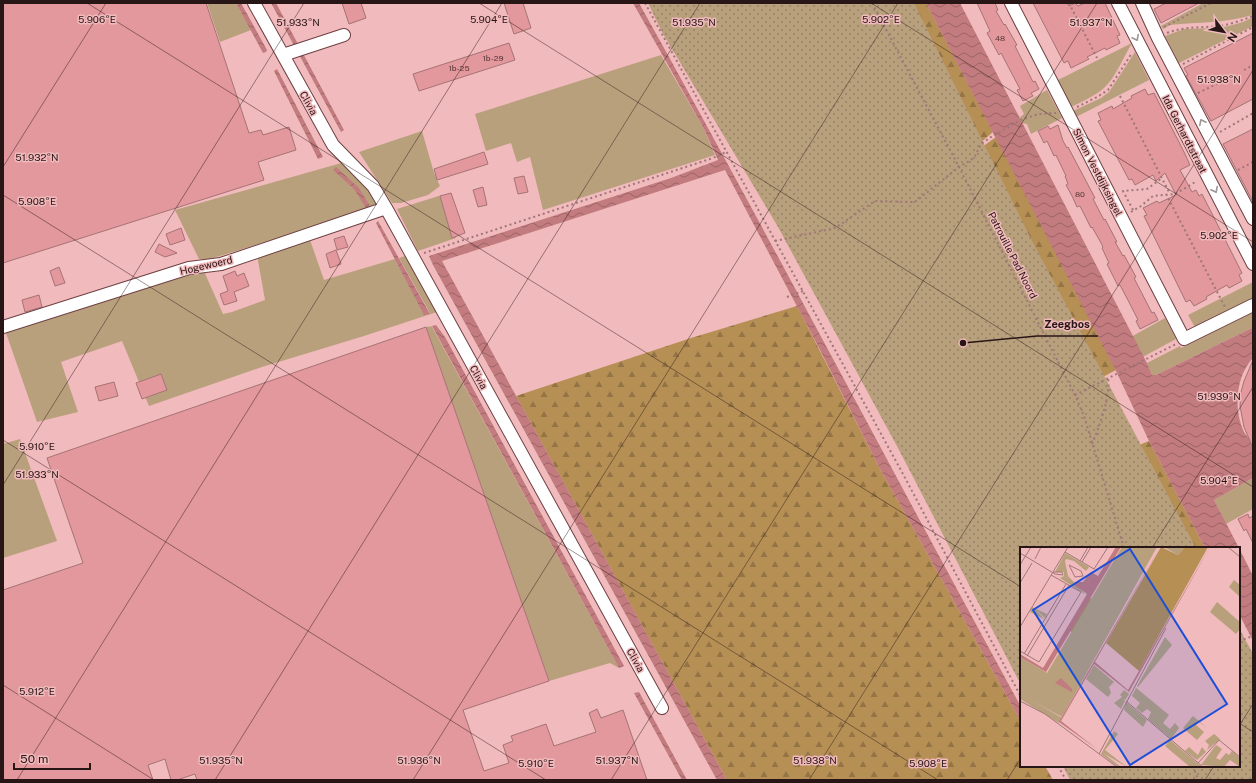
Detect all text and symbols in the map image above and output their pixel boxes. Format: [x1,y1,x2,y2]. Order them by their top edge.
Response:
north arrow [1204,12,1244,52]
text: 5.906°E [78,13,116,25]
text: 5.904°E [470,13,508,25]
text: 5.902°E [862,13,900,25]
text: 51.933°N [276,16,320,28]
text: 51.935°N [672,16,716,28]
text: 51.937°N [1069,16,1113,28]
text: N [1225,30,1240,44]
house number: 48 [995,33,1005,43]
one-way arrow [1131,34,1138,41]
house number: 1b-29 [483,53,503,63]
house number: 1b-25 [448,63,470,73]
text: 51.938°N [1197,73,1241,85]
street label: Clivia [298,89,320,117]
street label: Ida Gerhardtstraat [1160,93,1210,175]
one-way arrow [1200,119,1207,127]
street label: Simon Vestdijksingel [1071,126,1125,218]
text: 51.932°N [15,151,59,163]
one-way arrow [1210,186,1218,194]
house number: 80 [1075,189,1085,199]
text: 5.908°E [18,195,56,207]
street label: Patrouille Pad Noord [986,210,1040,300]
text: 5.902°E [1200,229,1238,241]
street label: Hogewoerd [178,253,234,277]
callout: Zeegbos [1037,313,1098,336]
text: Zeegbos [1044,318,1090,330]
street label: Clivia [468,363,490,391]
text: 51.939°N [1197,390,1241,402]
text: 5.910°E [19,440,55,452]
text: 51.933°N [15,468,59,480]
text: 5.904°E [1200,474,1238,486]
inset map [1020,547,1240,767]
street label: Clivia [625,646,647,674]
text: 5.912°E [19,685,55,697]
scale bar [14,745,90,771]
text: 50 m [20,752,48,766]
text: 51.935°N [199,754,243,766]
text: 51.936°N [397,754,441,766]
text: 51.937°N [595,754,639,766]
text: 51.938°N [793,754,837,766]
text: 5.910°E [518,757,554,769]
text: 5.908°E [909,757,947,769]

